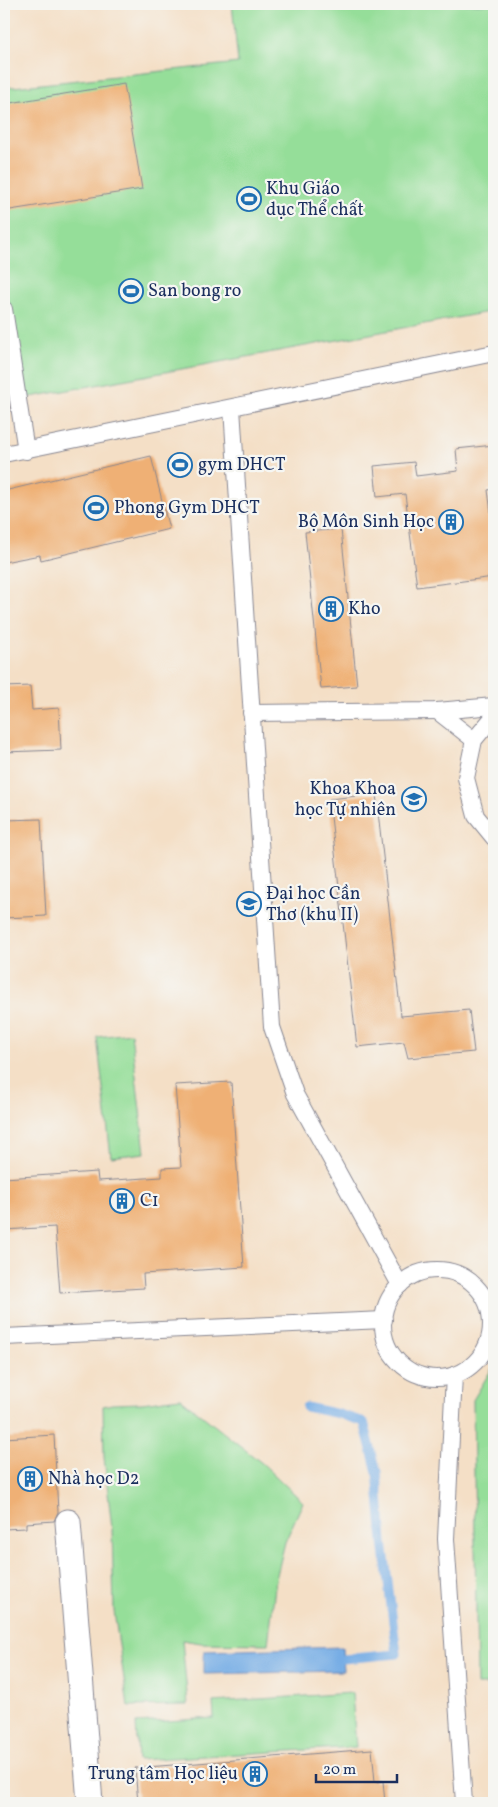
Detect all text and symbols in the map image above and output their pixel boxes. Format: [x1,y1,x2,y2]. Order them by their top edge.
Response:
place label: Khu Giáo dục Thể chất [266,177,364,223]
sports icon: Khu Giáo dục Thể chất [236,186,262,212]
sports icon: San bong ro [118,278,144,304]
place label: San bong ro [148,279,241,304]
sports icon: gym DHCT [167,452,193,478]
place label: gym DHCT [198,453,286,478]
sports icon: Phong Gym DHCT [83,495,109,521]
place label: Phong Gym DHCT [114,496,260,521]
building icon: Bộ Môn Sinh Học [438,509,464,535]
place label: Bộ Môn Sinh Học [298,510,434,535]
building icon: Kho [318,596,344,622]
place label: Kho [348,597,381,622]
place label: Khoa Khoa học Tự nhiên [295,777,396,823]
school or university icon: Khoa Khoa học Tự nhiên [401,786,427,812]
place label: Đại học Cần Thơ (khu II) [266,882,361,928]
school or university icon: Đại học Cần Thơ (khu II) [236,891,262,917]
building icon: C1 [109,1188,135,1214]
place label: C1 [140,1189,159,1214]
building icon: Nhà học D2 [17,1466,43,1492]
place label: Nhà học D2 [48,1467,139,1492]
scale bar [316,1752,397,1784]
text: 20 m [323,1760,356,1781]
building icon: Trung tâm Học liệu [242,1761,268,1787]
place label: Trung tâm Học liệu [88,1762,238,1787]

